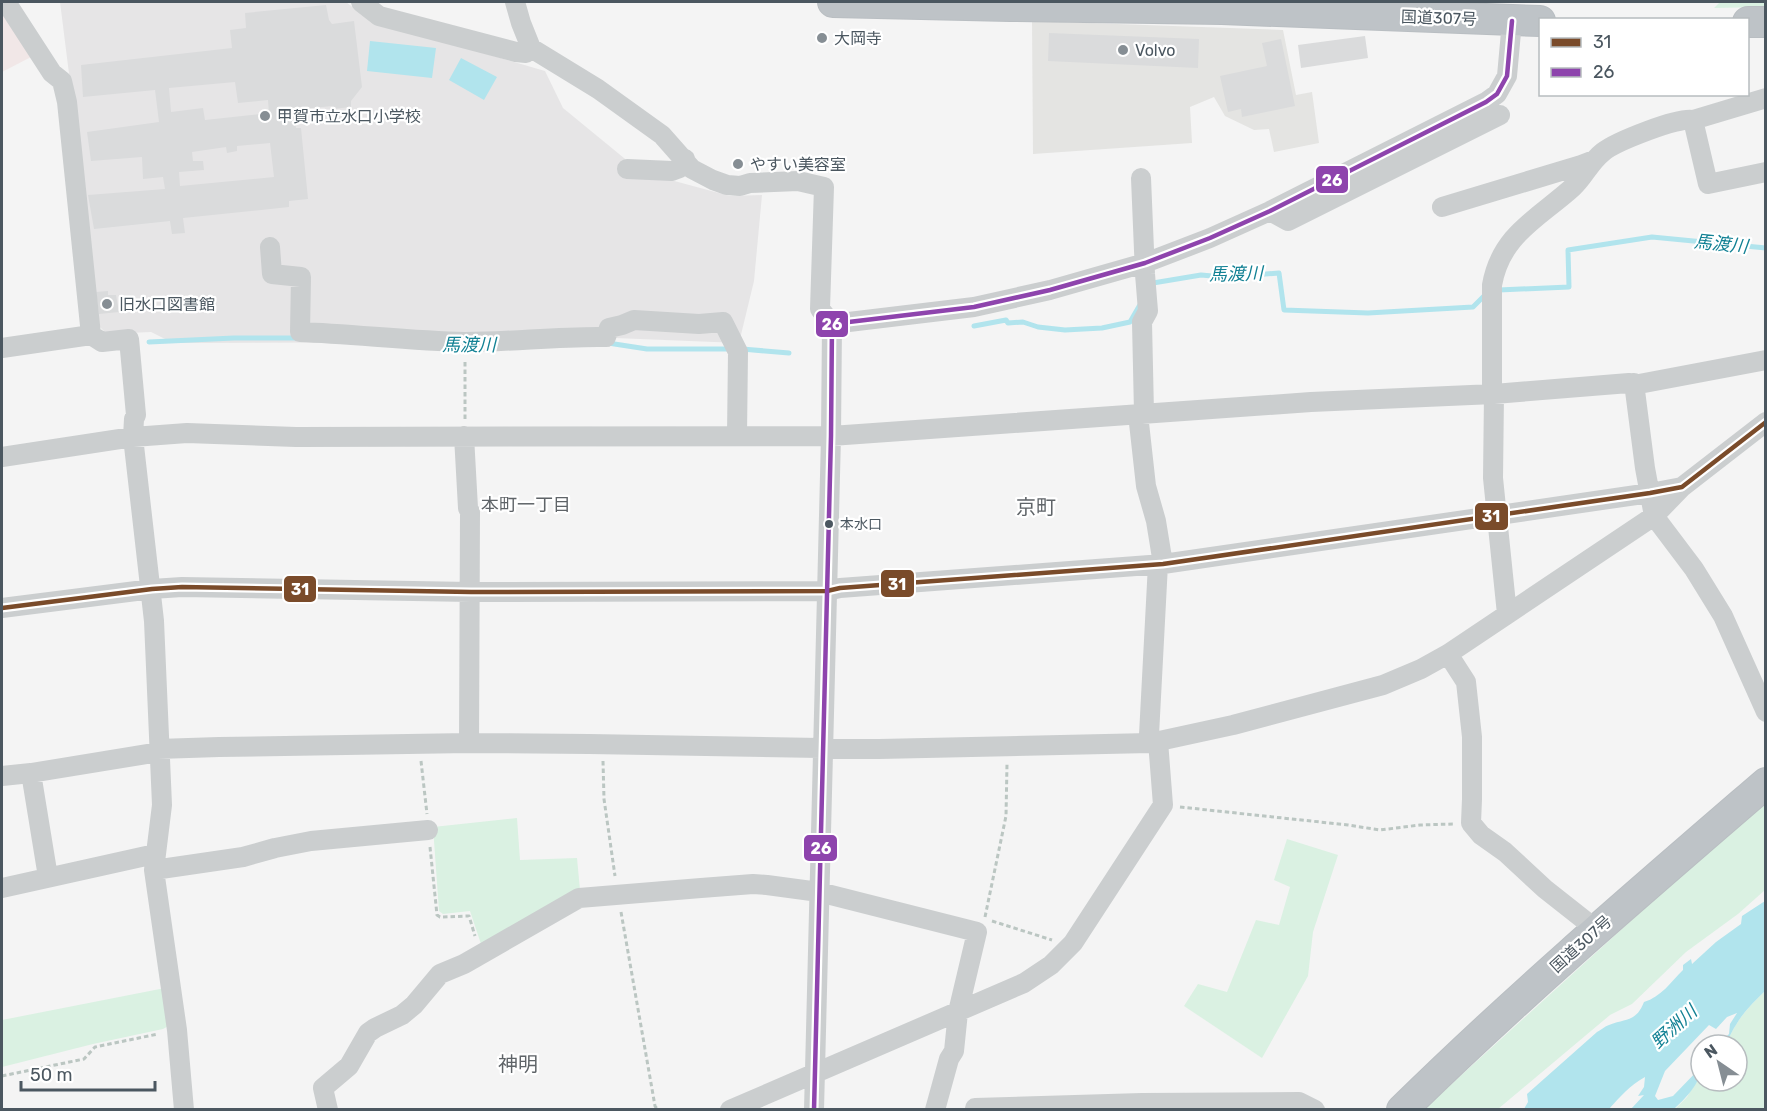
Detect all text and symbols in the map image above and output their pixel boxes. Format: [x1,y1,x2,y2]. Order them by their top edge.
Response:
street label: 国道307号 [1401,7,1477,29]
legend [1539,18,1749,96]
place label: 大岡寺 [834,29,882,48]
marker: 大岡寺 [815,31,829,45]
text: 31 [1593,31,1611,53]
place label: Volvo [1135,41,1175,60]
marker: Volvo [1116,43,1130,57]
text: 26 [1593,61,1615,83]
place label: 甲賀市立水口小学校 [277,107,421,126]
marker: 甲賀市立水口小学校 [258,109,272,123]
place label: やすい美容室 [750,155,846,174]
marker: やすい美容室 [731,157,745,171]
line badge: 26 [1315,165,1349,194]
text: 26 [1322,171,1342,190]
water label: 馬渡川 [1693,230,1751,258]
water label: 馬渡川 [1209,262,1265,285]
place label: 旧水口図書館 [119,295,215,314]
marker: 旧水口図書館 [100,297,114,311]
line badge: 26 [815,310,849,338]
text: 26 [822,315,842,334]
water label: 馬渡川 [442,334,498,356]
district label: 本町一丁目 [481,494,571,516]
district label: 京町 [1016,495,1056,519]
line badge: 31 [1474,502,1509,531]
text: 31 [1482,507,1500,526]
place label: 本水口 [840,516,882,533]
marker: 本水口 [823,518,835,530]
line badge: 31 [880,569,915,598]
line badge: 31 [283,575,317,603]
text: 31 [888,575,906,594]
text: 31 [291,580,309,599]
line badge: 26 [803,834,838,862]
text: 26 [811,839,831,858]
street label: 国道307号 [1546,912,1616,976]
water label: 野洲川 [1647,999,1703,1053]
north arrow [1689,1033,1749,1093]
text: N [1701,1040,1721,1062]
district label: 神明 [498,1052,538,1076]
scale bar [21,1054,154,1092]
text: 50 m [30,1064,73,1086]

